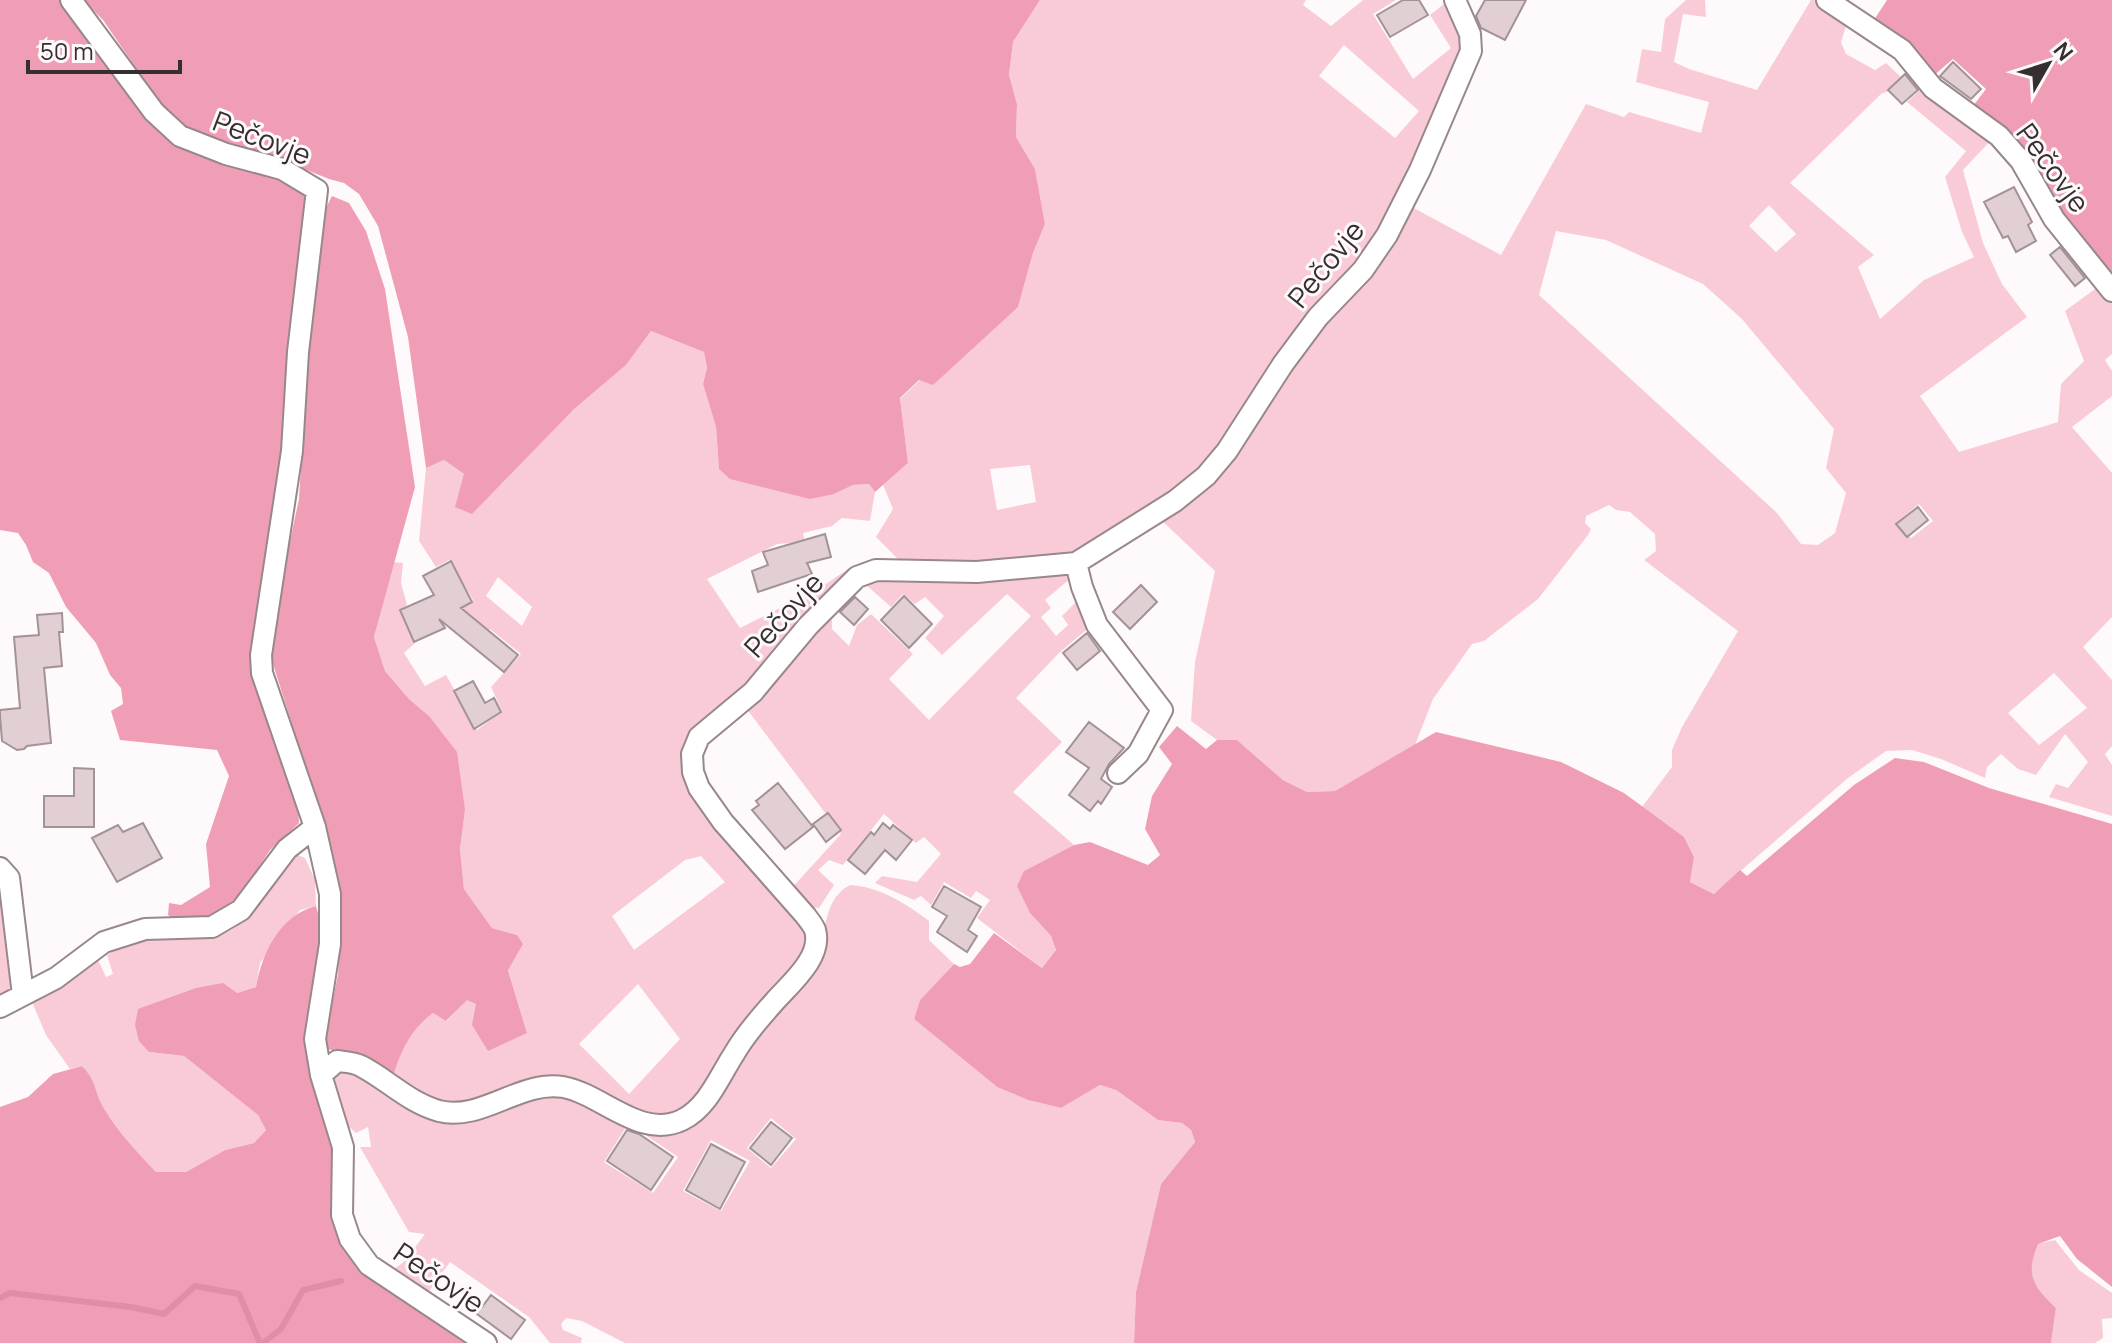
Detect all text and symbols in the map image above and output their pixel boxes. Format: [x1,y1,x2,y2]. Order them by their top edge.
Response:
scale bar [28,24,180,74]
north arrow [2008,24,2088,104]
text: 50 m [40,34,94,67]
text: N [2047,36,2080,67]
street label: Pečovje [208,101,317,173]
street label: Pečovje [2008,115,2099,220]
street label: Pečovje [1278,212,1372,315]
street label: Pečovje [735,564,831,665]
street label: Pečovje [387,1233,492,1321]

